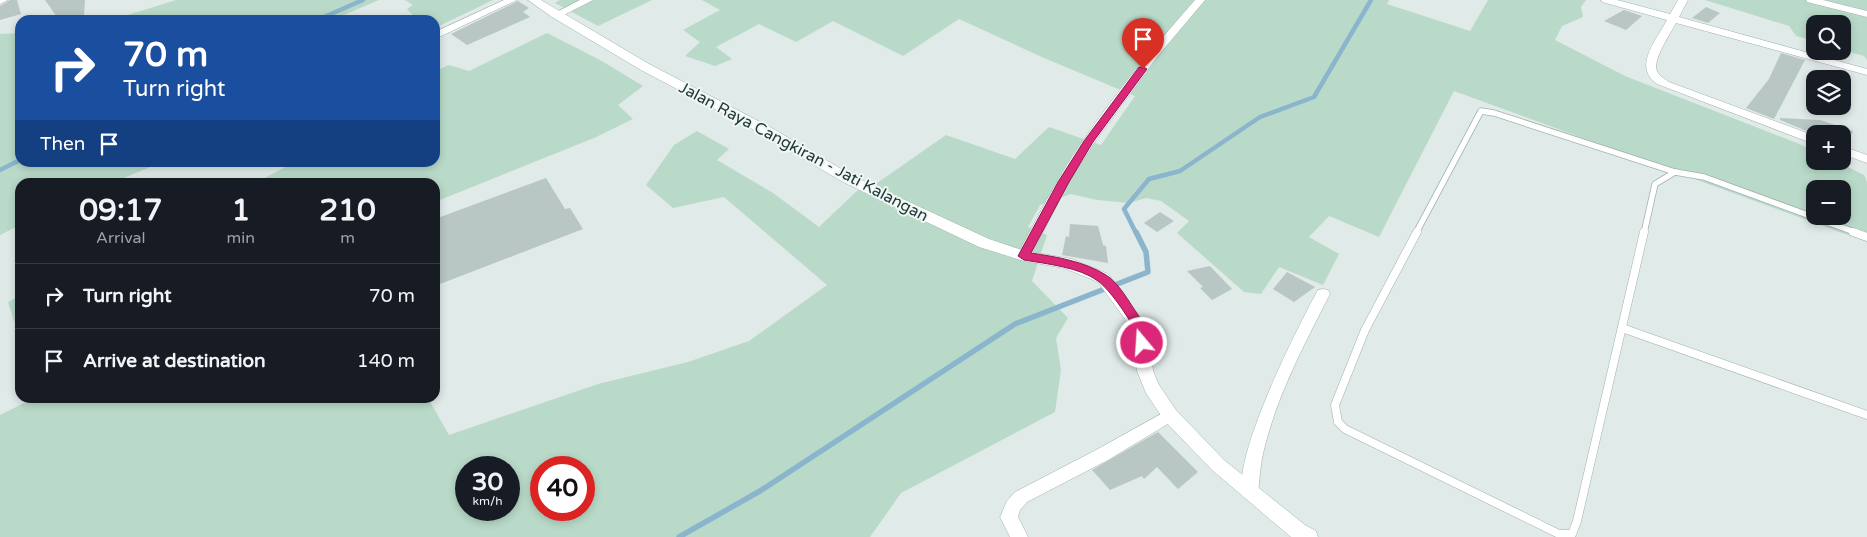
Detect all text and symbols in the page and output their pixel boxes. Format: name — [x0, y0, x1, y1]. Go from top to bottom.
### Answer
map controls — [1806, 15, 1851, 225]
button: search — [1806, 15, 1851, 60]
pin — [1122, 18, 1164, 69]
icon: arrive — [1129, 25, 1157, 53]
text: 70 m — [123, 34, 208, 76]
icon: right — [40, 35, 105, 100]
button: layers — [1806, 70, 1851, 115]
text: Turn right — [123, 76, 225, 102]
street label: Jalan Raya Cangkiran - Jati Kalangan — [675, 77, 932, 226]
button: + — [1806, 125, 1851, 170]
icon: arrive — [95, 130, 123, 158]
text: Then — [40, 133, 85, 155]
button: − — [1806, 180, 1851, 225]
text: 09:17 — [79, 192, 162, 229]
text: 1 — [231, 192, 250, 229]
text: 210 — [319, 192, 376, 229]
text: Arrival — [96, 228, 146, 248]
text: min — [227, 228, 255, 248]
text: m — [340, 228, 355, 248]
icon: right — [40, 282, 68, 310]
text: Turn right — [83, 285, 171, 307]
text: 70 m — [369, 285, 415, 307]
position arrow — [1115, 316, 1167, 368]
icon: arrive — [40, 347, 68, 375]
text: Arrive at destination — [83, 350, 266, 372]
text: 140 m — [357, 350, 415, 372]
speed limit sign: 40 — [530, 456, 595, 521]
text: 30 — [472, 467, 503, 497]
text: km/h — [472, 494, 503, 508]

